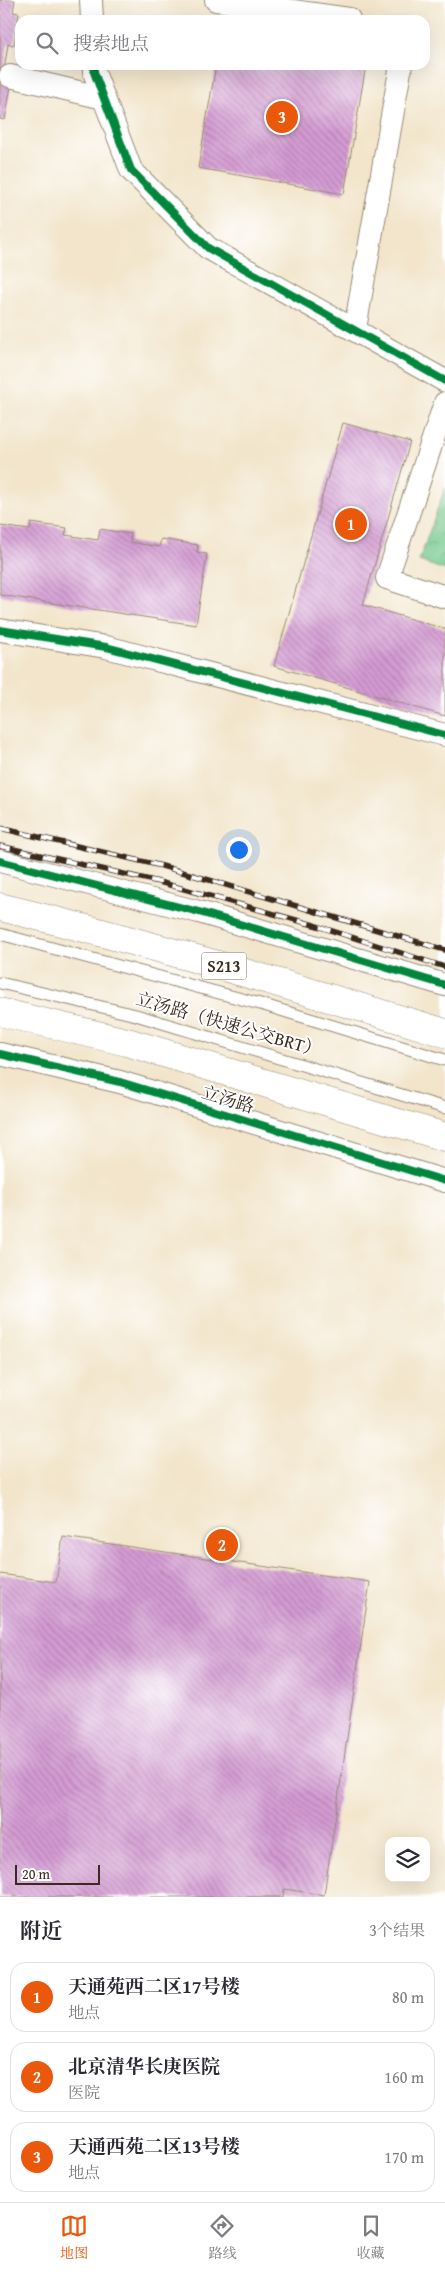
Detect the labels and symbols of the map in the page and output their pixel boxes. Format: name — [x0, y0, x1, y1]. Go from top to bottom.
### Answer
pin: 3 — [266, 98, 298, 136]
pin: 1 — [335, 505, 367, 543]
your location — [226, 837, 252, 863]
road number: S213 — [202, 952, 246, 979]
street label: 立汤路（快速公交BRT） — [133, 985, 325, 1063]
street label: 立汤路 — [198, 1078, 258, 1120]
pin: 2 — [206, 1526, 238, 1564]
scale bar — [15, 1862, 100, 1885]

